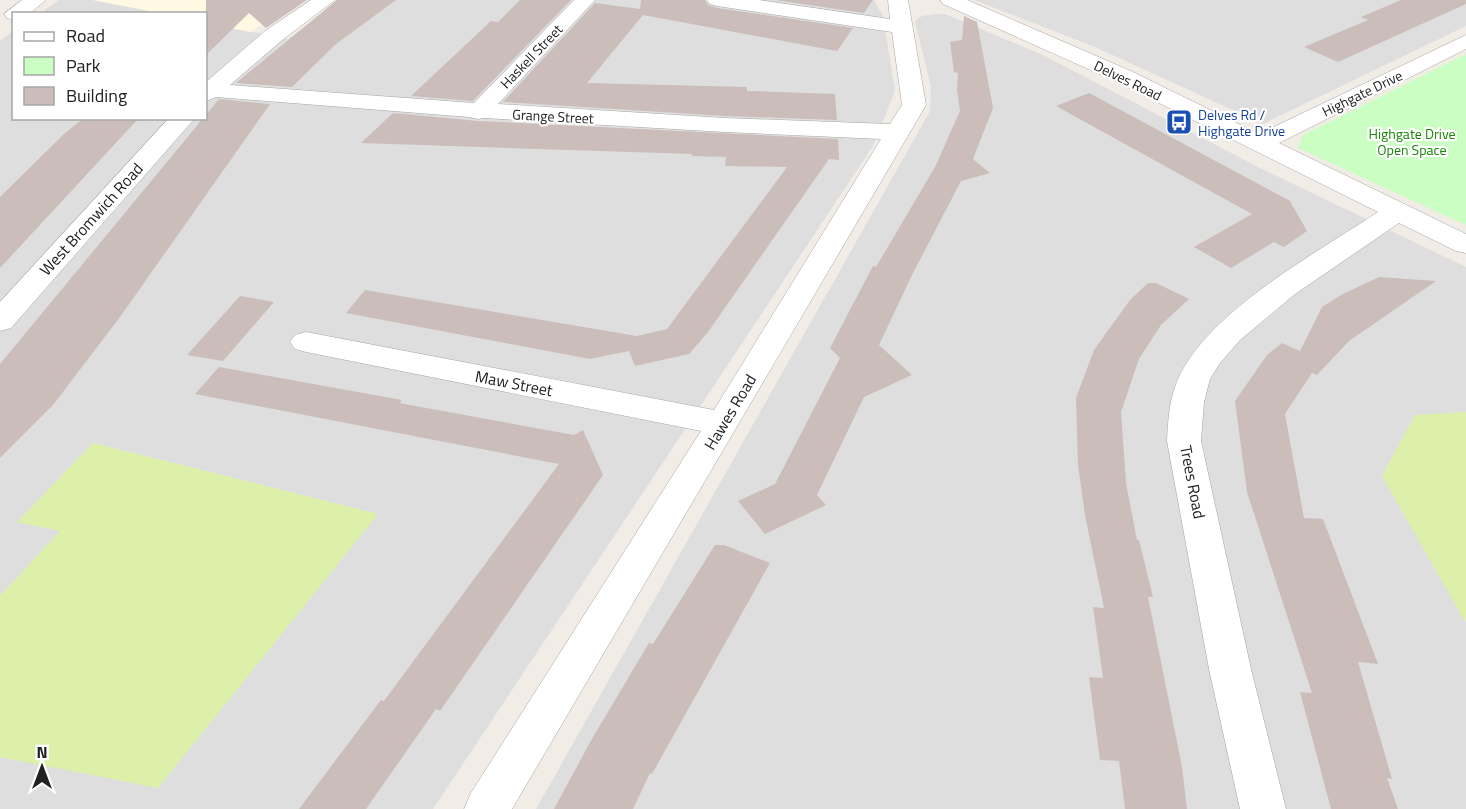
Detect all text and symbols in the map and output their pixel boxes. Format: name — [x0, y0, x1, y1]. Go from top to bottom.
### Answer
legend — [12, 12, 207, 120]
street label: Haskell Street — [495, 19, 567, 93]
text: Road — [66, 22, 105, 49]
text: Park — [66, 52, 101, 79]
street label: Delves Road — [1091, 55, 1165, 105]
street label: Highgate Drive — [1318, 64, 1406, 122]
text: Building — [66, 82, 127, 109]
street label: Grange Street — [512, 103, 594, 129]
place label: Delves Rd / Highgate Drive — [1198, 104, 1285, 141]
bus stop icon: Delves Rd / Highgate Drive — [1164, 107, 1194, 137]
park label: Highgate Drive Open Space — [1368, 123, 1456, 160]
street label: West Bromwich Road — [34, 157, 148, 281]
street label: Maw Street — [473, 364, 555, 402]
street label: Hawes Road — [698, 370, 762, 454]
street label: Trees Road — [1174, 443, 1212, 521]
north arrow — [12, 737, 72, 797]
text: N — [36, 740, 48, 764]

